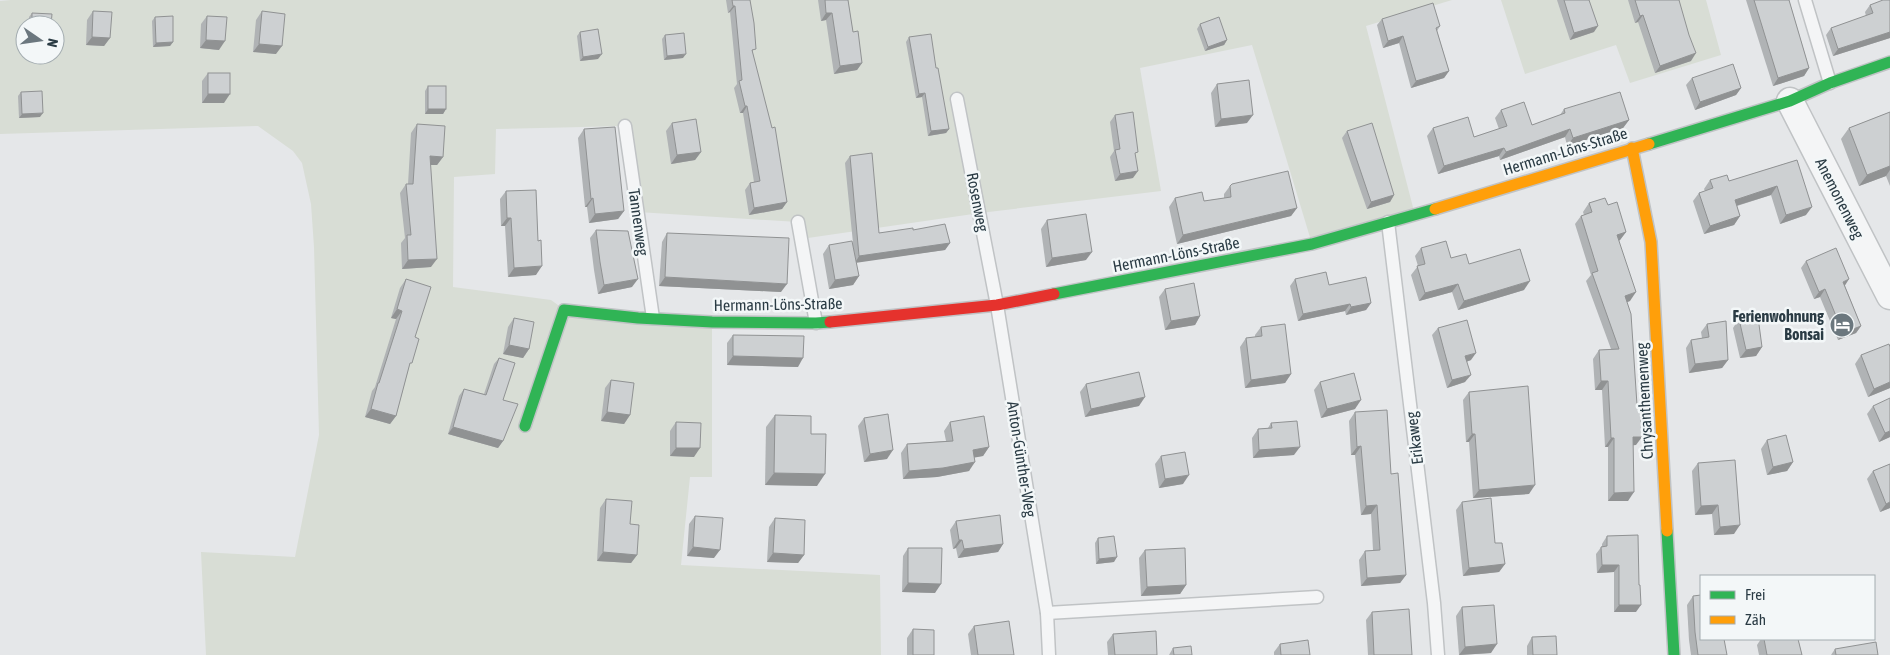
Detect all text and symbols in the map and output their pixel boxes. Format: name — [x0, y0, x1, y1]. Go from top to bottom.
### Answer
north arrow — [15, 15, 65, 65]
text: N — [44, 37, 61, 49]
street label: Hermann-Löns-Straße — [1501, 124, 1629, 178]
street label: Anemonenweg — [1811, 155, 1868, 242]
street label: Rosenweg — [962, 171, 993, 233]
street label: Tannenweg — [624, 187, 653, 257]
street label: Hermann-Löns-Straße — [1111, 233, 1241, 275]
street label: Hermann-Löns-Straße — [713, 294, 843, 314]
place label: Ferienwohnung Bonsai — [1732, 307, 1824, 343]
hotel icon: Ferienwohnung Bonsai — [1829, 312, 1855, 338]
street label: Chrysanthemenweg — [1632, 342, 1657, 460]
street label: Anton-Günther-Weg — [1003, 400, 1040, 518]
street label: Erikaweg — [1402, 410, 1427, 466]
legend — [1700, 575, 1875, 640]
text: Frei — [1745, 586, 1765, 603]
text: Zäh — [1745, 611, 1766, 628]

